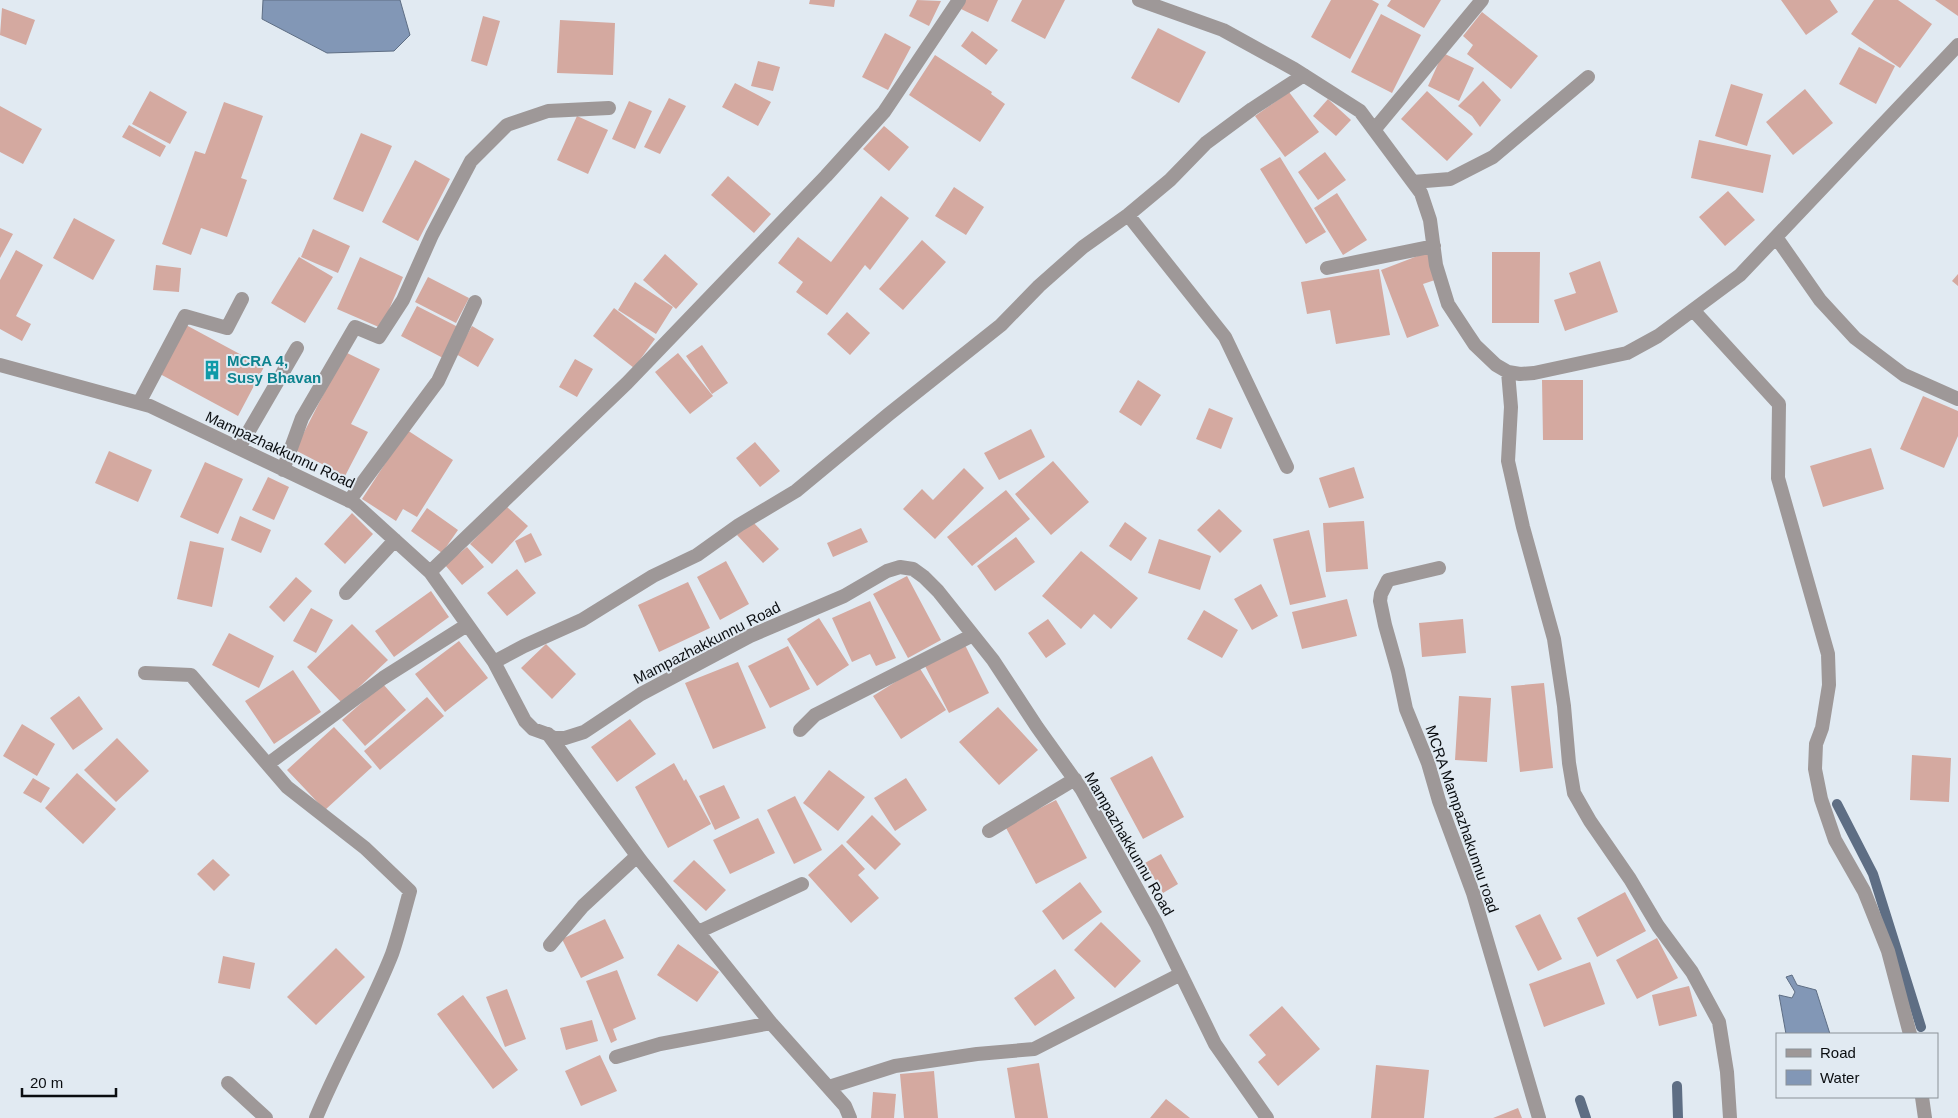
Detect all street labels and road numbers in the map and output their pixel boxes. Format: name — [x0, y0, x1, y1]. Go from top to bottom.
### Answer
street label: Mampazhakkunnu Road — [203, 407, 357, 492]
street label: Mampazhakkunnu Road — [630, 598, 783, 687]
street label: MCRA Mampazhakunnu road — [1422, 723, 1503, 915]
street label: Mampazhakkunnu Road — [1081, 769, 1177, 918]

